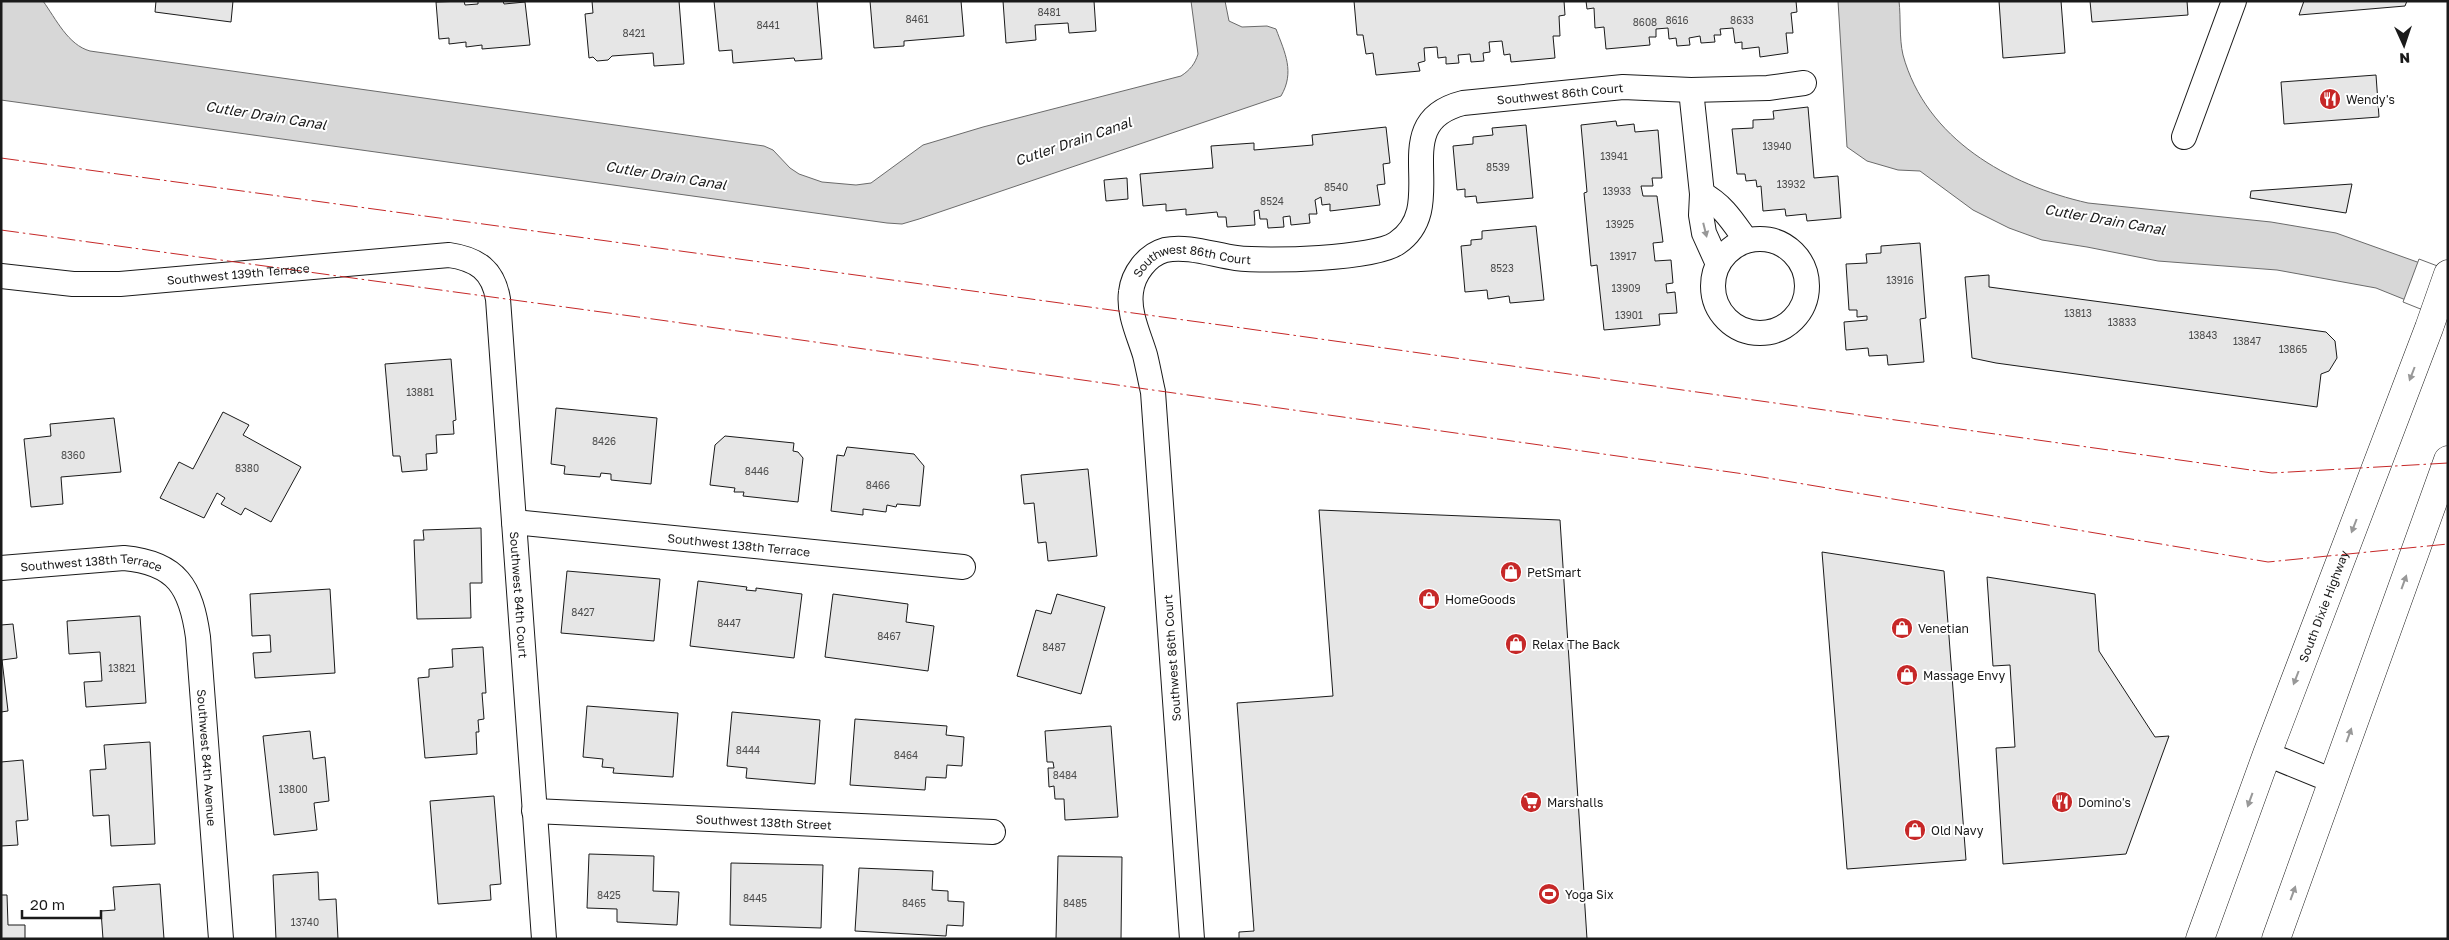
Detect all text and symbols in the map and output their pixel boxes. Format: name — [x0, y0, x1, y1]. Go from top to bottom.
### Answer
house number: 8481 — [1037, 6, 1061, 18]
house number: 8461 — [905, 13, 929, 25]
house number: 8616 — [1665, 14, 1689, 26]
house number: 8633 — [1730, 14, 1754, 26]
house number: 8608 — [1633, 16, 1657, 28]
house number: 8441 — [756, 19, 780, 31]
north arrow — [2379, 20, 2429, 70]
house number: 8421 — [623, 27, 646, 39]
text: N — [2399, 50, 2410, 67]
street label: Southwest 86th Court — [1496, 79, 1624, 107]
restaurant icon: Wendy's — [2318, 87, 2342, 111]
place label: Wendy's — [2346, 92, 2395, 107]
water label: Cutler Drain Canal — [204, 97, 328, 133]
water label: Cutler Drain Canal — [1012, 113, 1134, 169]
house number: 13940 — [1762, 140, 1792, 152]
house number: 13941 — [1600, 150, 1628, 162]
water label: Cutler Drain Canal — [604, 157, 728, 193]
house number: 8539 — [1486, 161, 1510, 173]
house number: 13932 — [1777, 178, 1805, 190]
house number: 8540 — [1324, 181, 1348, 193]
house number: 13933 — [1603, 185, 1631, 197]
house number: 8524 — [1260, 195, 1284, 207]
water label: Cutler Drain Canal — [2043, 200, 2167, 238]
house number: 13925 — [1606, 218, 1634, 230]
one-way arrow — [1701, 222, 1709, 237]
street label: Southwest 86th Court — [1129, 241, 1252, 279]
house number: 13917 — [1610, 250, 1636, 262]
street label: Southwest 139th Terrace — [166, 260, 310, 287]
house number: 8523 — [1490, 262, 1514, 274]
house number: 13916 — [1886, 274, 1914, 286]
house number: 13909 — [1612, 282, 1641, 294]
house number: 13813 — [2064, 307, 2092, 319]
house number: 13901 — [1615, 309, 1643, 321]
house number: 13833 — [2108, 316, 2136, 328]
house number: 13843 — [2189, 329, 2218, 341]
house number: 13847 — [2233, 335, 2261, 347]
house number: 13865 — [2279, 343, 2308, 355]
one-way arrow — [2408, 367, 2416, 382]
house number: 13881 — [406, 386, 434, 398]
house number: 8426 — [592, 435, 616, 447]
house number: 8360 — [61, 449, 85, 461]
house number: 8380 — [235, 462, 259, 474]
house number: 8446 — [745, 465, 769, 477]
house number: 8466 — [866, 479, 890, 491]
one-way arrow — [2350, 519, 2358, 534]
street label: Southwest 138th Terrace — [667, 530, 811, 559]
street label: Southwest 84th Court — [507, 531, 531, 659]
street label: South Dixie Highway — [2295, 548, 2351, 664]
street label: Southwest 138th Terrace — [20, 550, 165, 574]
shop icon: PetSmart — [1499, 560, 1523, 584]
place label: PetSmart — [1527, 565, 1582, 580]
one-way arrow — [2401, 574, 2408, 589]
shop icon: HomeGoods — [1417, 587, 1441, 611]
place label: HomeGoods — [1445, 592, 1516, 607]
street label: Southwest 86th Court — [1160, 594, 1184, 722]
house number: 8427 — [571, 606, 595, 618]
shop icon: Venetian — [1890, 616, 1914, 640]
house number: 8447 — [717, 617, 741, 629]
place label: Venetian — [1918, 621, 1969, 636]
house number: 8467 — [877, 630, 901, 642]
shop icon: Relax The Back — [1504, 632, 1528, 656]
place label: Relax The Back — [1532, 637, 1620, 652]
house number: 8487 — [1042, 641, 1066, 653]
house number: 13821 — [108, 662, 136, 674]
shop icon: Massage Envy — [1895, 663, 1919, 687]
place label: Massage Envy — [1923, 668, 2005, 683]
one-way arrow — [2292, 670, 2299, 685]
street label: Southwest 84th Avenue — [194, 688, 220, 827]
one-way arrow — [2346, 727, 2353, 742]
house number: 8444 — [736, 744, 760, 756]
house number: 8464 — [894, 749, 918, 761]
house number: 8484 — [1053, 769, 1077, 781]
house number: 13800 — [278, 783, 308, 795]
supermarket icon: Marshalls — [1519, 790, 1543, 814]
restaurant icon: Domino's — [2050, 790, 2074, 814]
one-way arrow — [2246, 793, 2254, 808]
place label: Marshalls — [1547, 795, 1603, 810]
place label: Domino's — [2078, 795, 2131, 810]
street label: Southwest 138th Street — [695, 811, 832, 832]
shop icon: Old Navy — [1903, 818, 1927, 842]
place label: Old Navy — [1931, 823, 1984, 838]
sports icon: Yoga Six — [1537, 882, 1561, 906]
one-way arrow — [2289, 885, 2297, 900]
place label: Yoga Six — [1565, 887, 1614, 902]
scale bar — [22, 888, 101, 920]
house number: 8425 — [597, 889, 621, 901]
house number: 8445 — [743, 892, 767, 904]
text: 20 m — [30, 895, 65, 913]
house number: 8465 — [902, 897, 926, 909]
house number: 8485 — [1063, 897, 1087, 909]
house number: 13740 — [291, 916, 319, 928]

